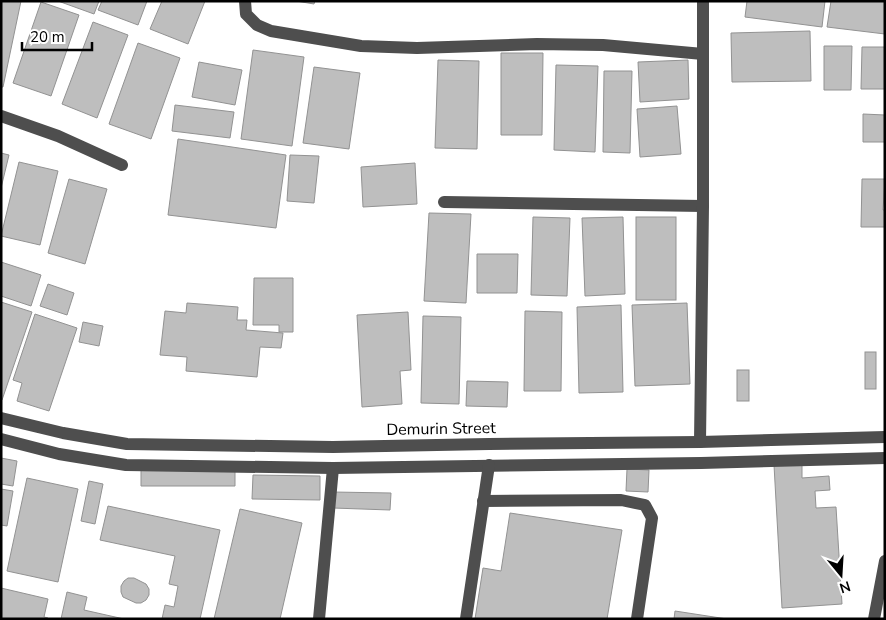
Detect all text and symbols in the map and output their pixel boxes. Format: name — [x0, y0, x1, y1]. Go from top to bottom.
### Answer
scale bar — [22, 20, 92, 52]
text: 20 m — [30, 27, 65, 47]
street label: Demurin Street — [386, 417, 496, 441]
north arrow — [816, 550, 866, 600]
text: N — [837, 576, 853, 598]

